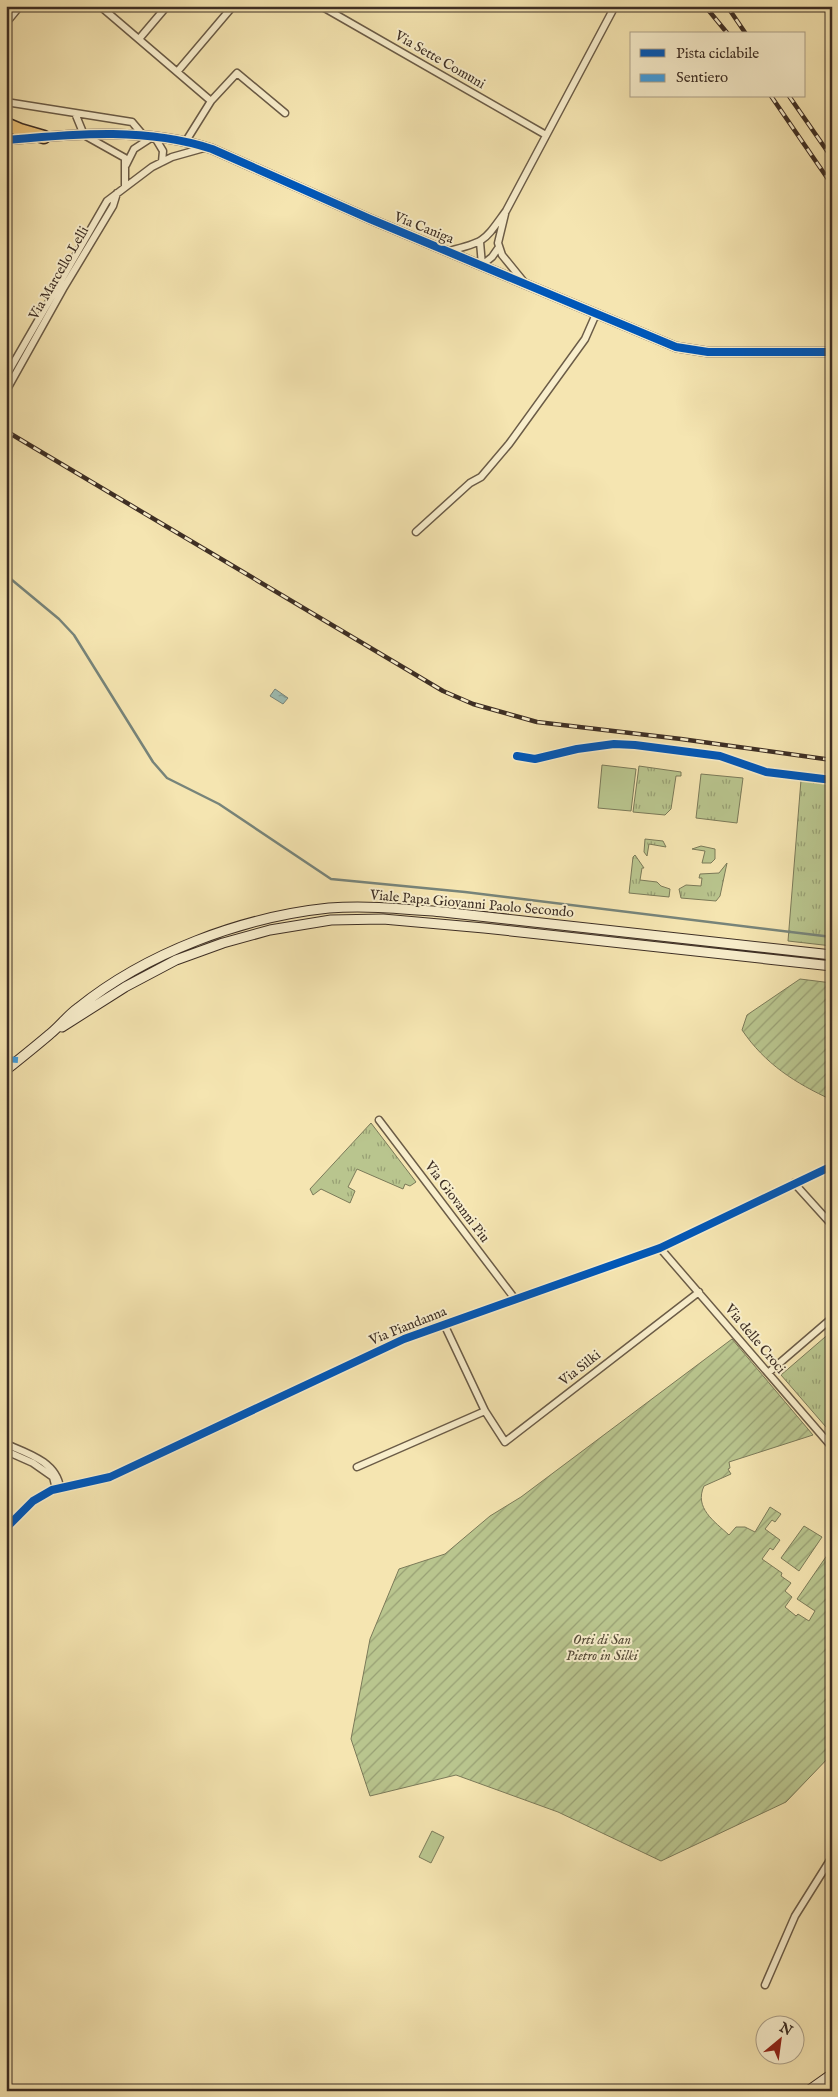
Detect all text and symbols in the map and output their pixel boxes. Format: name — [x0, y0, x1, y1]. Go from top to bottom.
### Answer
street label: Via Sette Comuni — [391, 26, 489, 93]
legend — [630, 32, 806, 98]
text: Pista ciclabile — [676, 44, 759, 63]
text: Sentiero — [676, 68, 728, 87]
street label: Via Caniga — [391, 207, 457, 248]
street label: Via Marcello Lelli — [24, 223, 93, 324]
street label: Viale Papa Giovanni Paolo Secondo — [368, 886, 575, 922]
street label: Via Giovanni Piu — [420, 1157, 493, 1246]
street label: Via delle Croci — [720, 1300, 789, 1378]
street label: Via Piandanna — [366, 1302, 450, 1350]
street label: Via Silki — [555, 1346, 605, 1390]
park label: Orti di San Pietro in Silki — [566, 1631, 639, 1665]
north arrow — [756, 2014, 806, 2064]
text: N — [775, 2018, 795, 2040]

